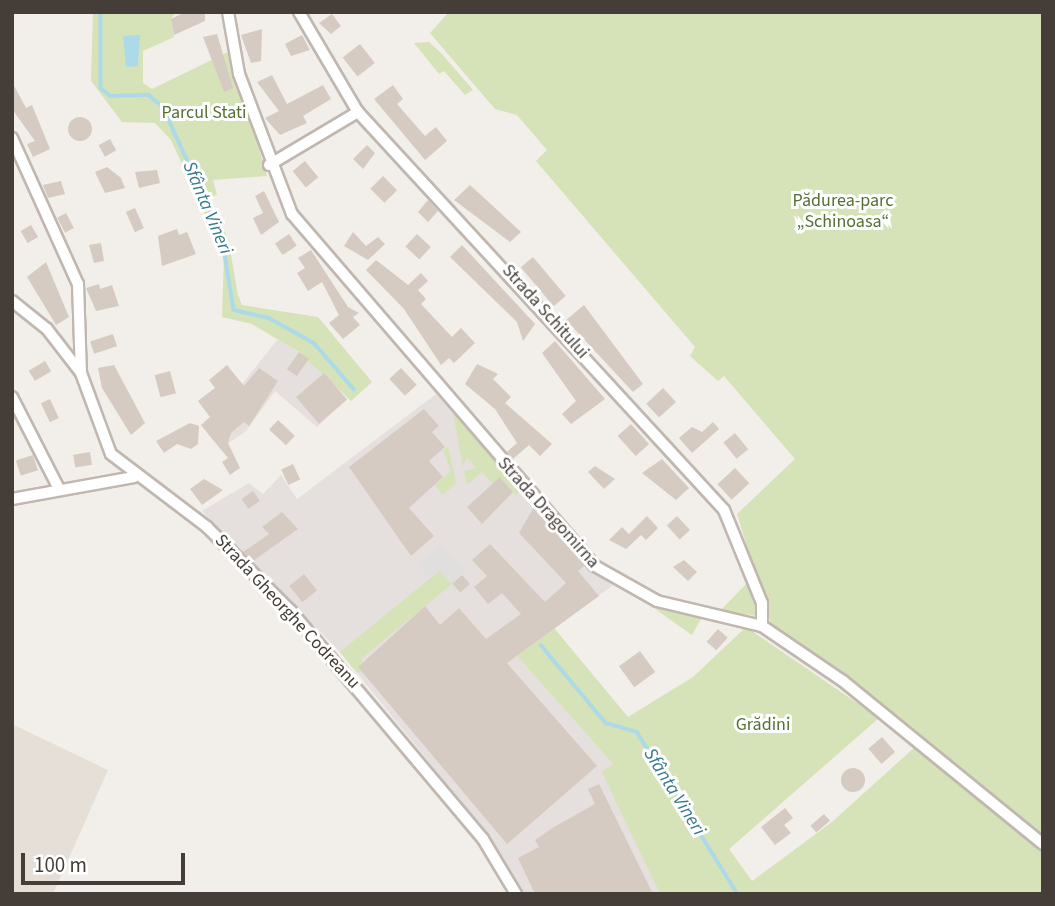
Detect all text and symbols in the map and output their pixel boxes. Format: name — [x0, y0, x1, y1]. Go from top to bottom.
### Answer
park label: Parcul Stati — [162, 102, 246, 124]
water label: Sfânta Vineri — [177, 158, 237, 258]
park label: Pădurea-parc „Schinoasa“ — [793, 191, 893, 234]
street label: Strada Schitului — [497, 260, 593, 364]
street label: Strada Dragomirna — [493, 453, 603, 573]
street label: Strada Gheorghe Codreanu — [210, 530, 364, 694]
park label: Grădini — [736, 714, 790, 736]
water label: Sfânta Vineri — [638, 744, 710, 840]
scale bar — [24, 839, 189, 883]
text: 100 m — [34, 850, 87, 880]

